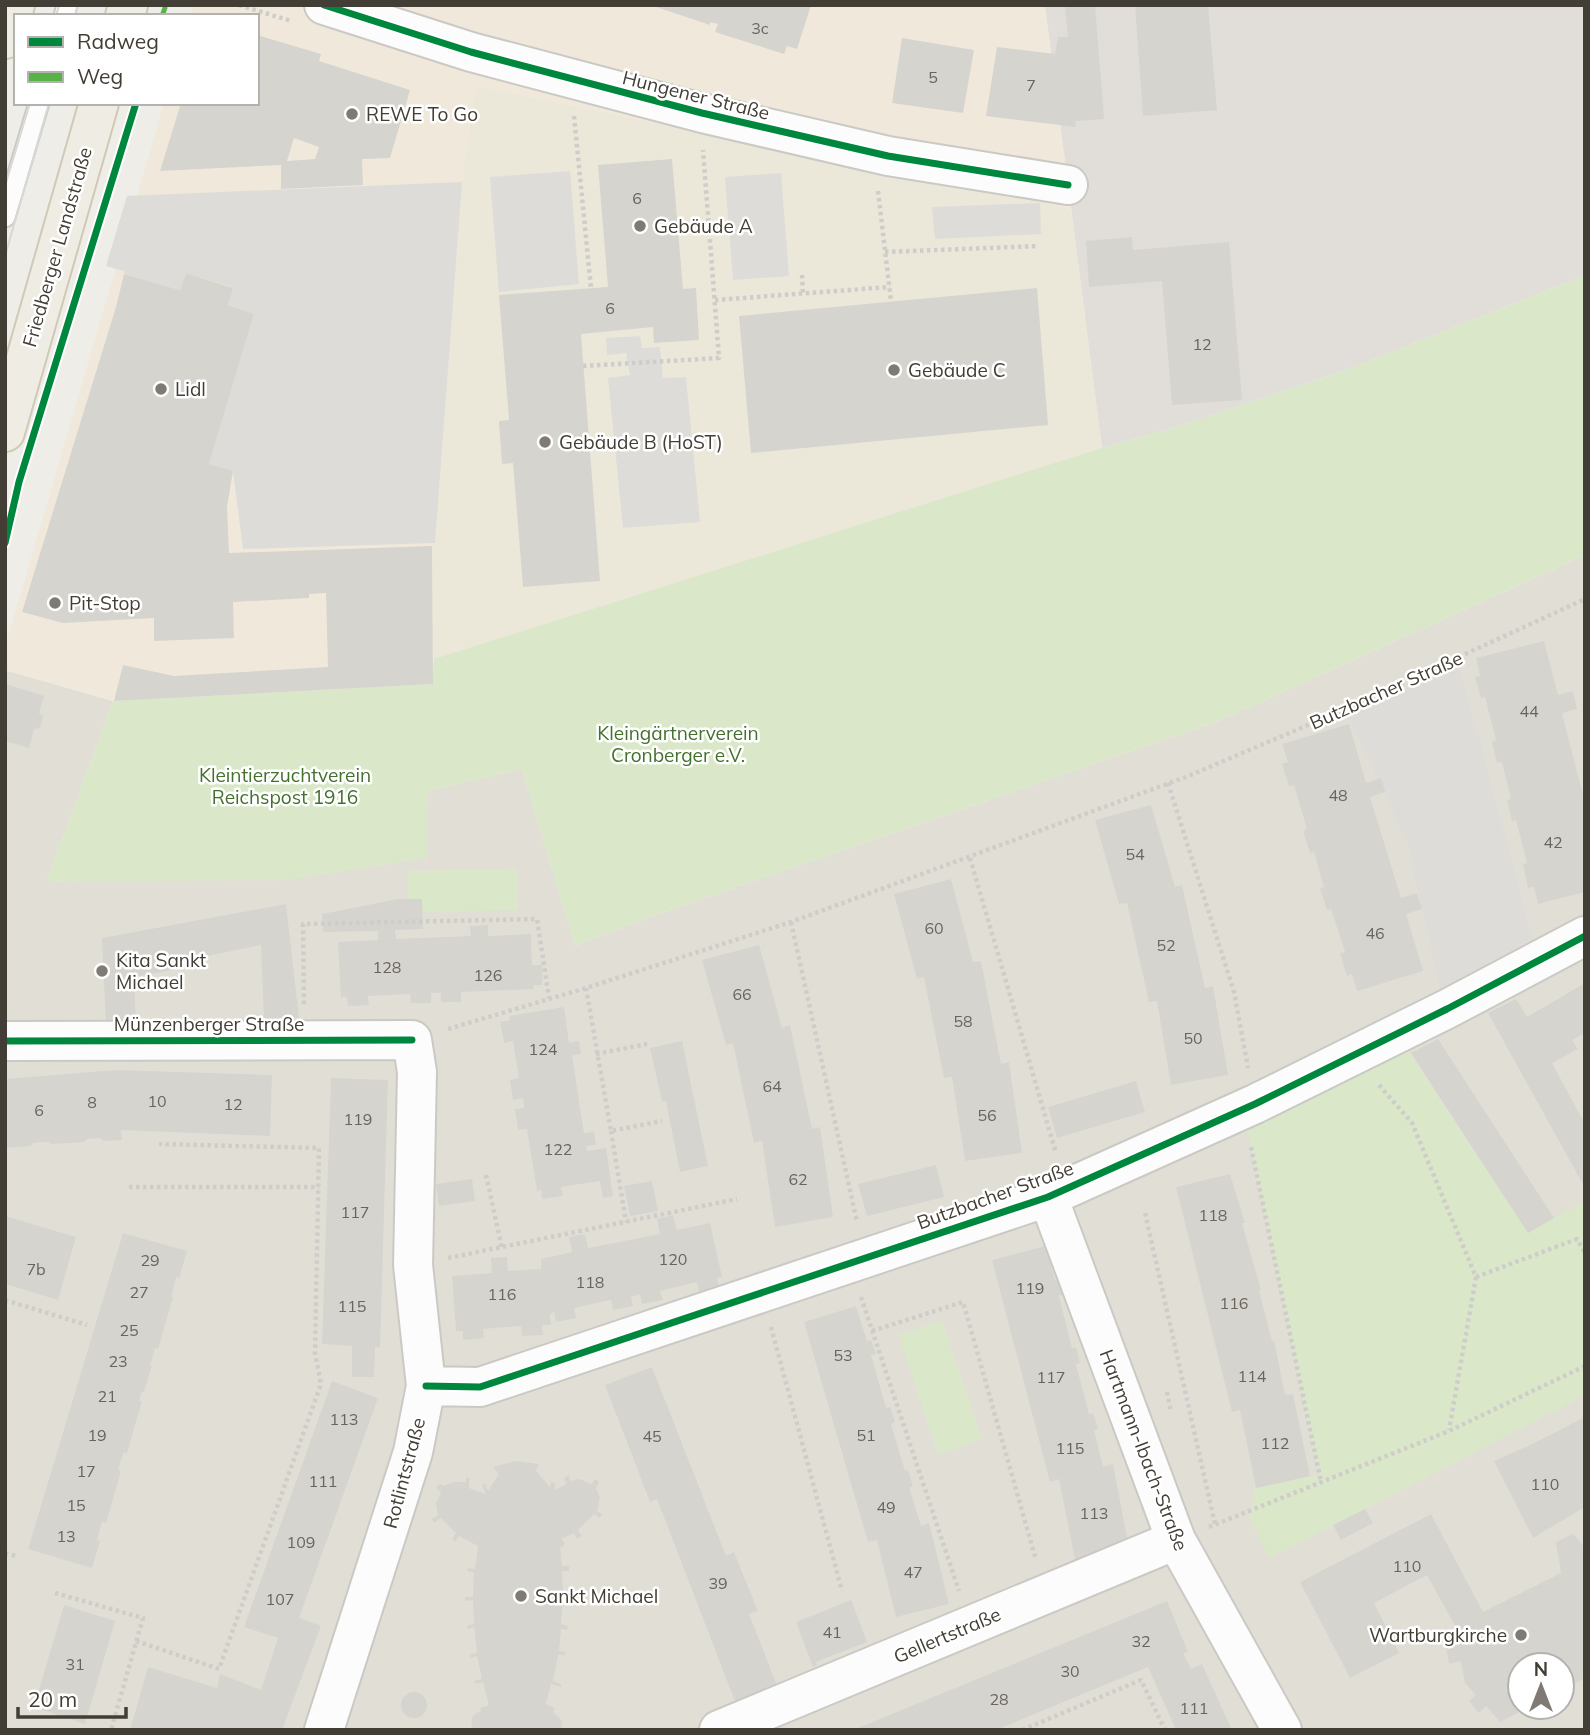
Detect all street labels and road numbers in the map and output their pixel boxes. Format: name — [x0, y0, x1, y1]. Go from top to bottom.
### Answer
street label: Hungener Straße — [620, 65, 772, 125]
street label: Friedberger Landstraße — [17, 144, 97, 350]
street label: Butzbacher Straße — [1306, 645, 1466, 735]
street label: Münzenberger Straße — [114, 1012, 304, 1036]
street label: Butzbacher Straße — [913, 1156, 1077, 1234]
street label: Hartmann-Ibach-Straße — [1095, 1346, 1193, 1554]
street label: Rotlintstraße — [378, 1415, 430, 1531]
street label: Gellertstraße — [890, 1602, 1004, 1668]

